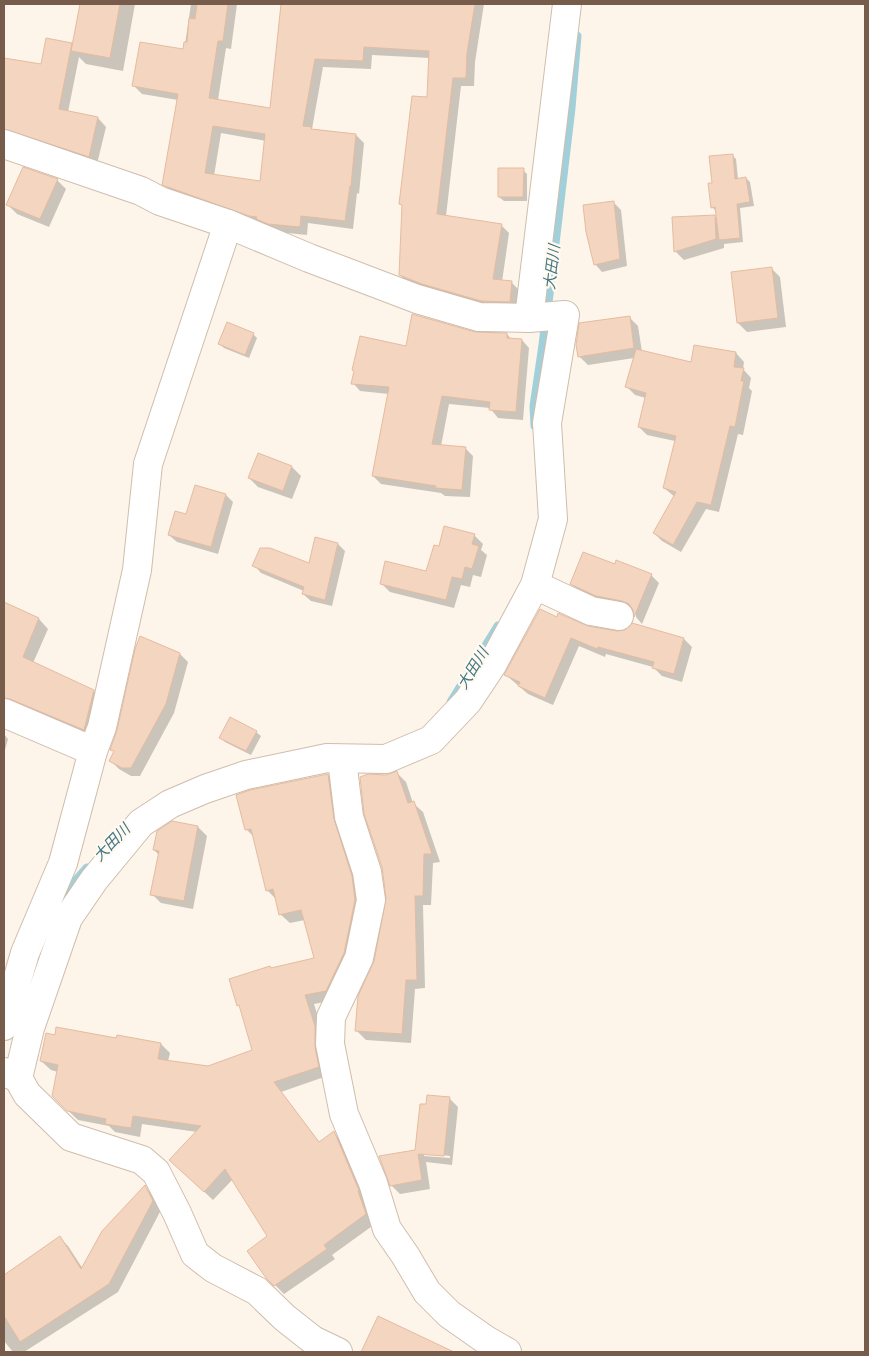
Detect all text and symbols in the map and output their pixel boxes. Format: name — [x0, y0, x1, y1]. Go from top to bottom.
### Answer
water label: 大田川 — [538, 241, 564, 291]
water label: 大田川 — [452, 642, 493, 692]
water label: 大田川 — [88, 817, 135, 865]

